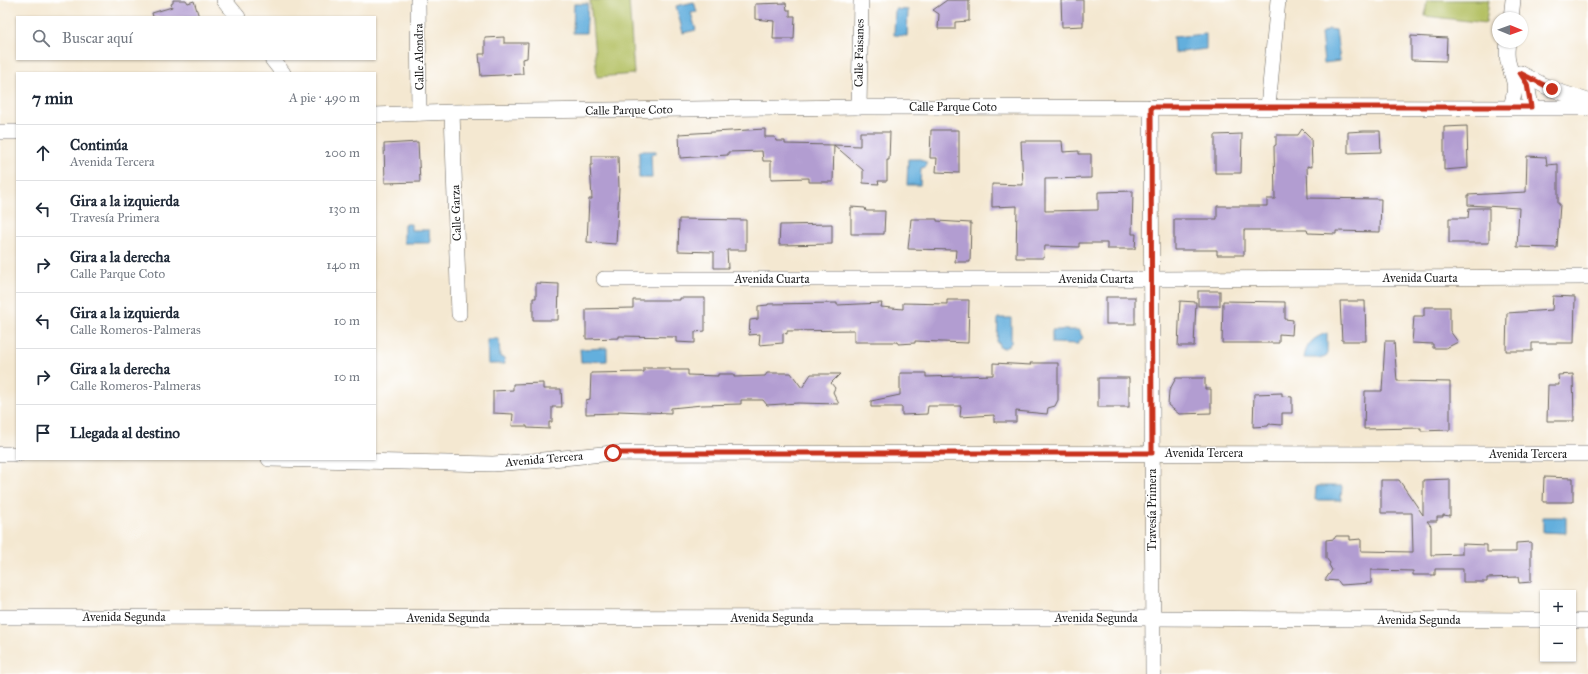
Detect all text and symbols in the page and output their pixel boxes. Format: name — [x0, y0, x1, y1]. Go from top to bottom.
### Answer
north arrow — [1492, 12, 1528, 48]
search box — [16, 16, 376, 60]
street label: Calle Faisanes — [851, 19, 867, 87]
street label: Calle Alondra — [411, 23, 427, 91]
icon: search — [30, 27, 52, 49]
text: Buscar aquí — [62, 29, 133, 47]
route end — [1543, 80, 1561, 98]
text: 7 min — [32, 88, 73, 109]
text: A pie · 490 m — [289, 90, 360, 106]
street label: Calle Parque Coto — [909, 100, 997, 115]
street label: Calle Parque Coto — [585, 102, 673, 119]
text: Continúa — [70, 136, 128, 154]
icon: ahead — [32, 142, 54, 164]
text: 200 m — [325, 145, 360, 161]
text: Avenida Tercera — [70, 154, 154, 170]
street label: Calle Garza — [448, 184, 464, 241]
text: Gira a la izquierda — [70, 192, 179, 210]
icon: left — [32, 198, 54, 220]
text: 130 m — [328, 201, 360, 217]
text: Travesía Primera — [70, 210, 159, 226]
text: Gira a la derecha — [70, 248, 170, 266]
icon: right — [32, 254, 54, 276]
text: 140 m — [326, 257, 360, 273]
text: Calle Parque Coto — [70, 266, 165, 282]
street label: Avenida Cuarta — [1381, 271, 1458, 285]
street label: Avenida Cuarta — [733, 272, 810, 286]
street label: Avenida Cuarta — [1057, 272, 1134, 286]
text: Gira a la izquierda — [70, 304, 179, 322]
icon: left — [32, 310, 54, 332]
text: 10 m — [334, 313, 360, 329]
text: Calle Romeros-Palmeras — [70, 322, 201, 338]
text: Gira a la derecha — [70, 360, 170, 378]
icon: right — [32, 366, 54, 388]
text: 10 m — [334, 369, 360, 385]
text: Calle Romeros-Palmeras — [70, 378, 201, 394]
icon: arrive — [32, 422, 54, 444]
text: Llegada al destino — [70, 424, 180, 442]
route start — [604, 444, 622, 462]
street label: Avenida Tercera — [1164, 446, 1244, 460]
street label: Avenida Tercera — [1488, 447, 1568, 461]
street label: Avenida Tercera — [504, 449, 584, 469]
street label: Travesía Primera — [1145, 468, 1159, 551]
map controls — [1540, 590, 1576, 662]
button: + — [1540, 590, 1576, 626]
street label: Avenida Segunda — [81, 610, 167, 625]
street label: Avenida Segunda — [405, 611, 491, 626]
street label: Avenida Segunda — [729, 611, 815, 626]
street label: Avenida Segunda — [1053, 611, 1139, 626]
street label: Avenida Segunda — [1376, 613, 1462, 628]
button: − — [1540, 626, 1576, 662]

